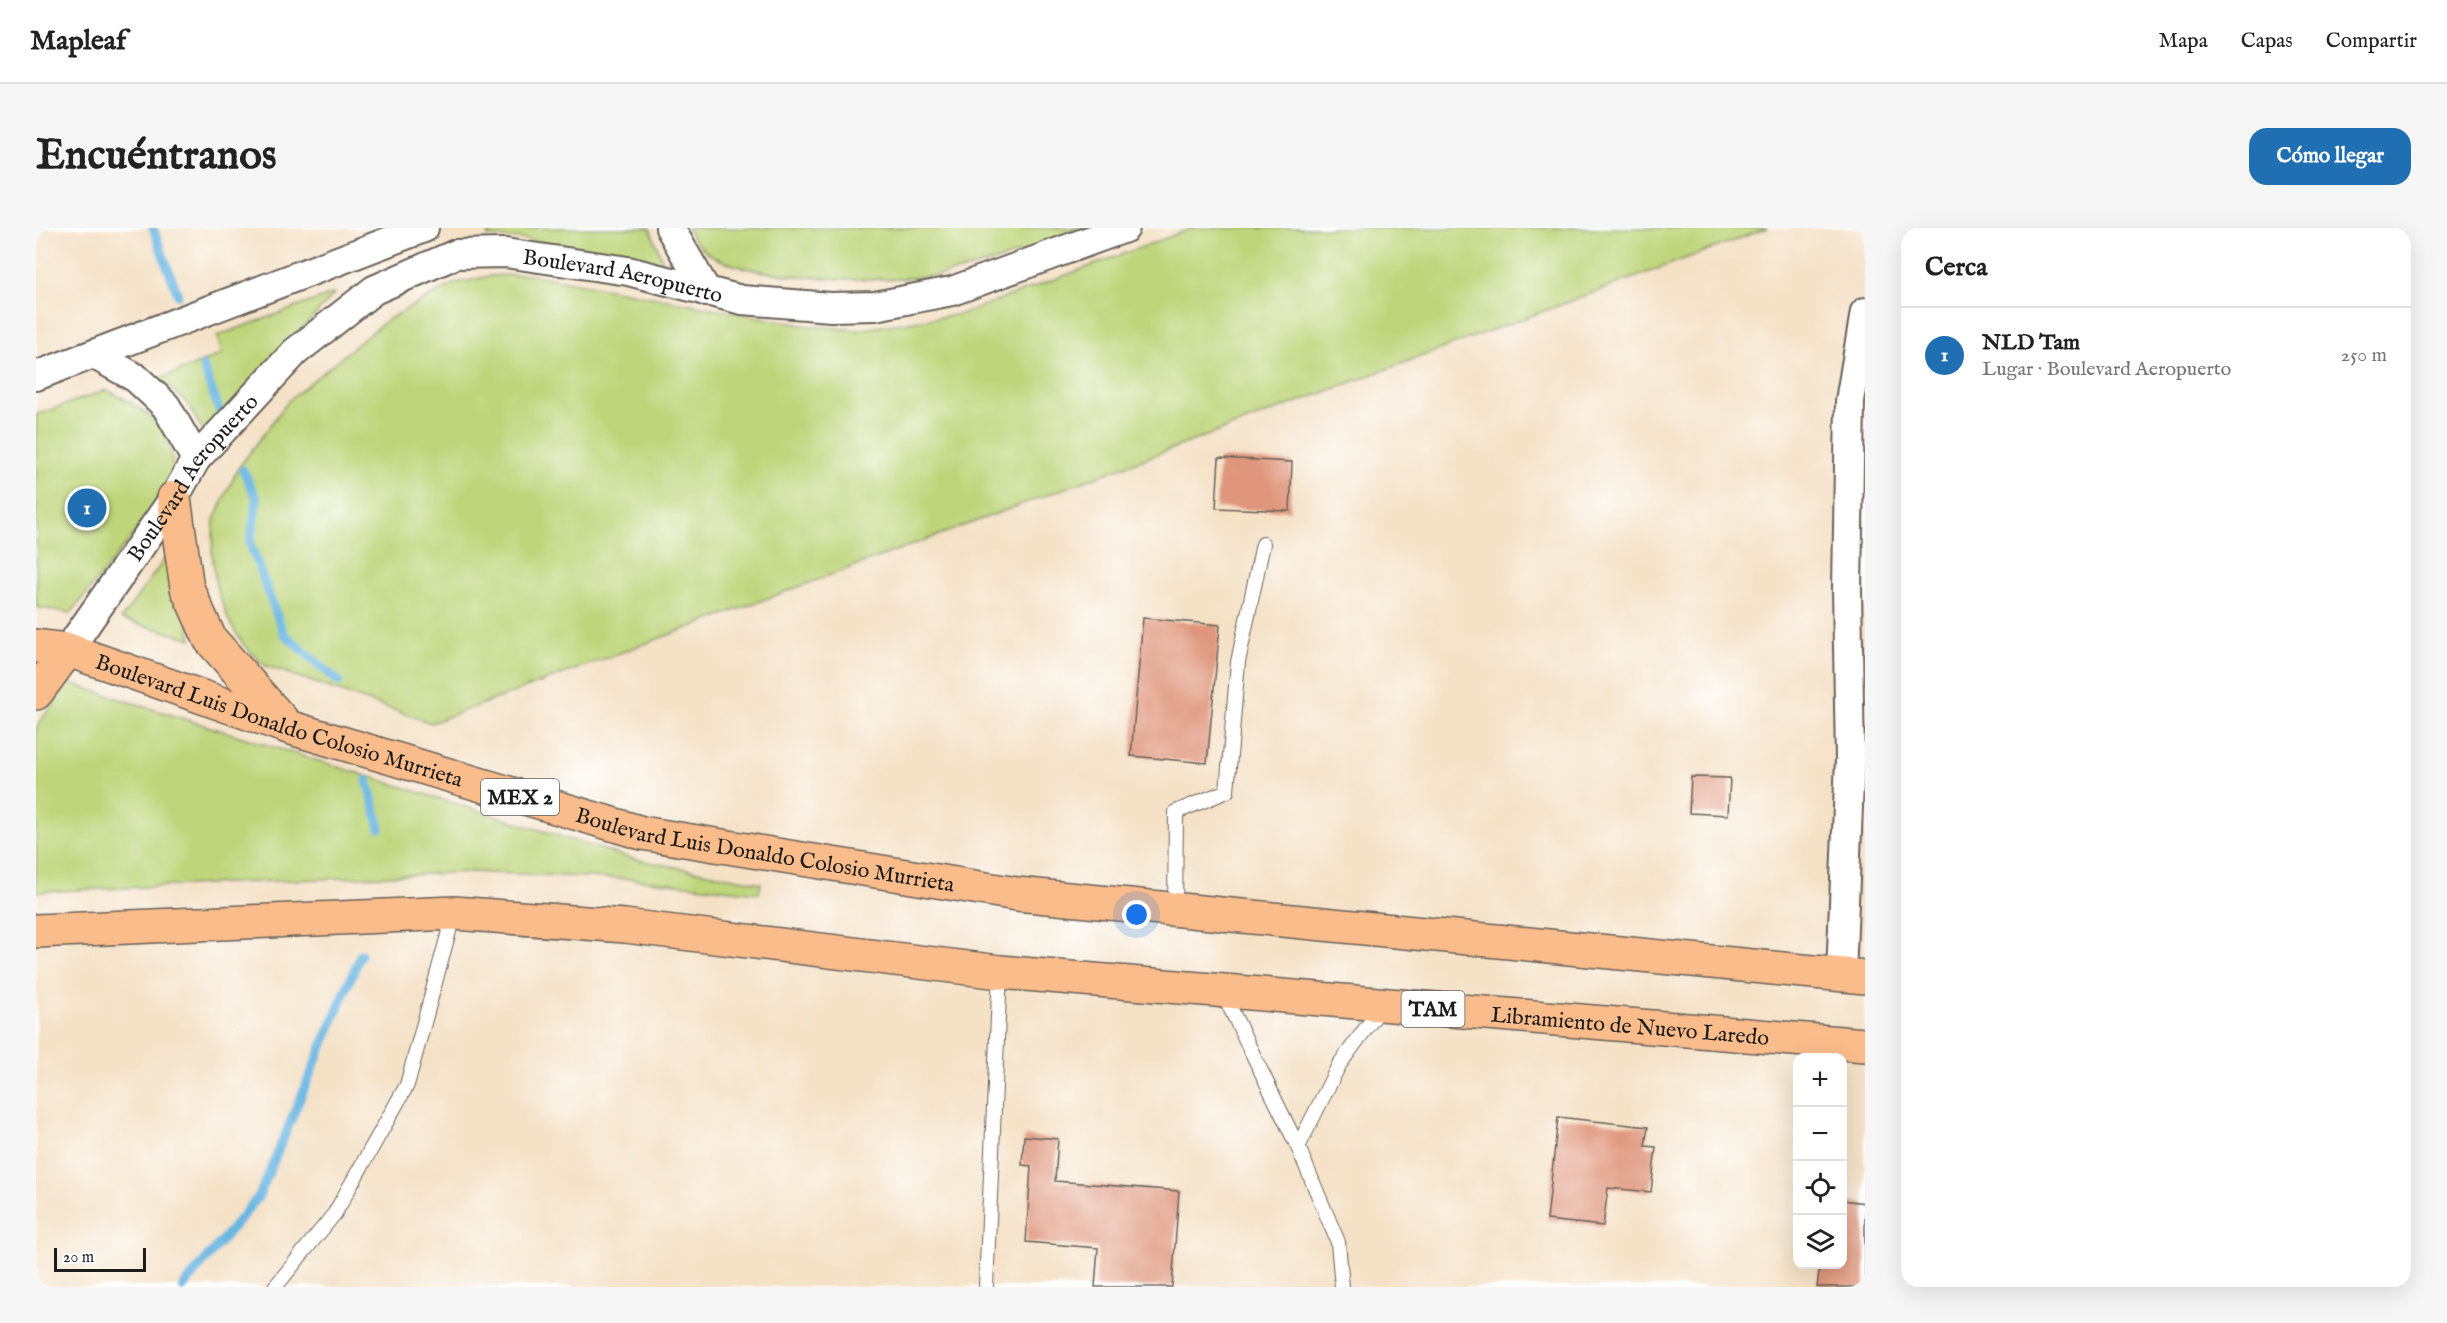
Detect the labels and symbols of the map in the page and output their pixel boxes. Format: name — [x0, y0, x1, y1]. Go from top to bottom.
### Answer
street label: Boulevard Aeropuerto — [521, 244, 726, 311]
street label: Boulevard Aeropuerto — [122, 389, 265, 568]
pin: 1 — [68, 486, 106, 530]
street label: Boulevard Luis Donaldo Colosio Murrieta — [91, 649, 466, 795]
road number: MEX 2 — [481, 779, 559, 815]
street label: Boulevard Luis Donaldo Colosio Murrieta — [572, 802, 957, 900]
your location — [1122, 900, 1151, 929]
road number: TAM — [1402, 991, 1464, 1027]
street label: Libramiento de Nuevo Laredo — [1490, 1001, 1770, 1053]
scale bar — [54, 1245, 146, 1272]

